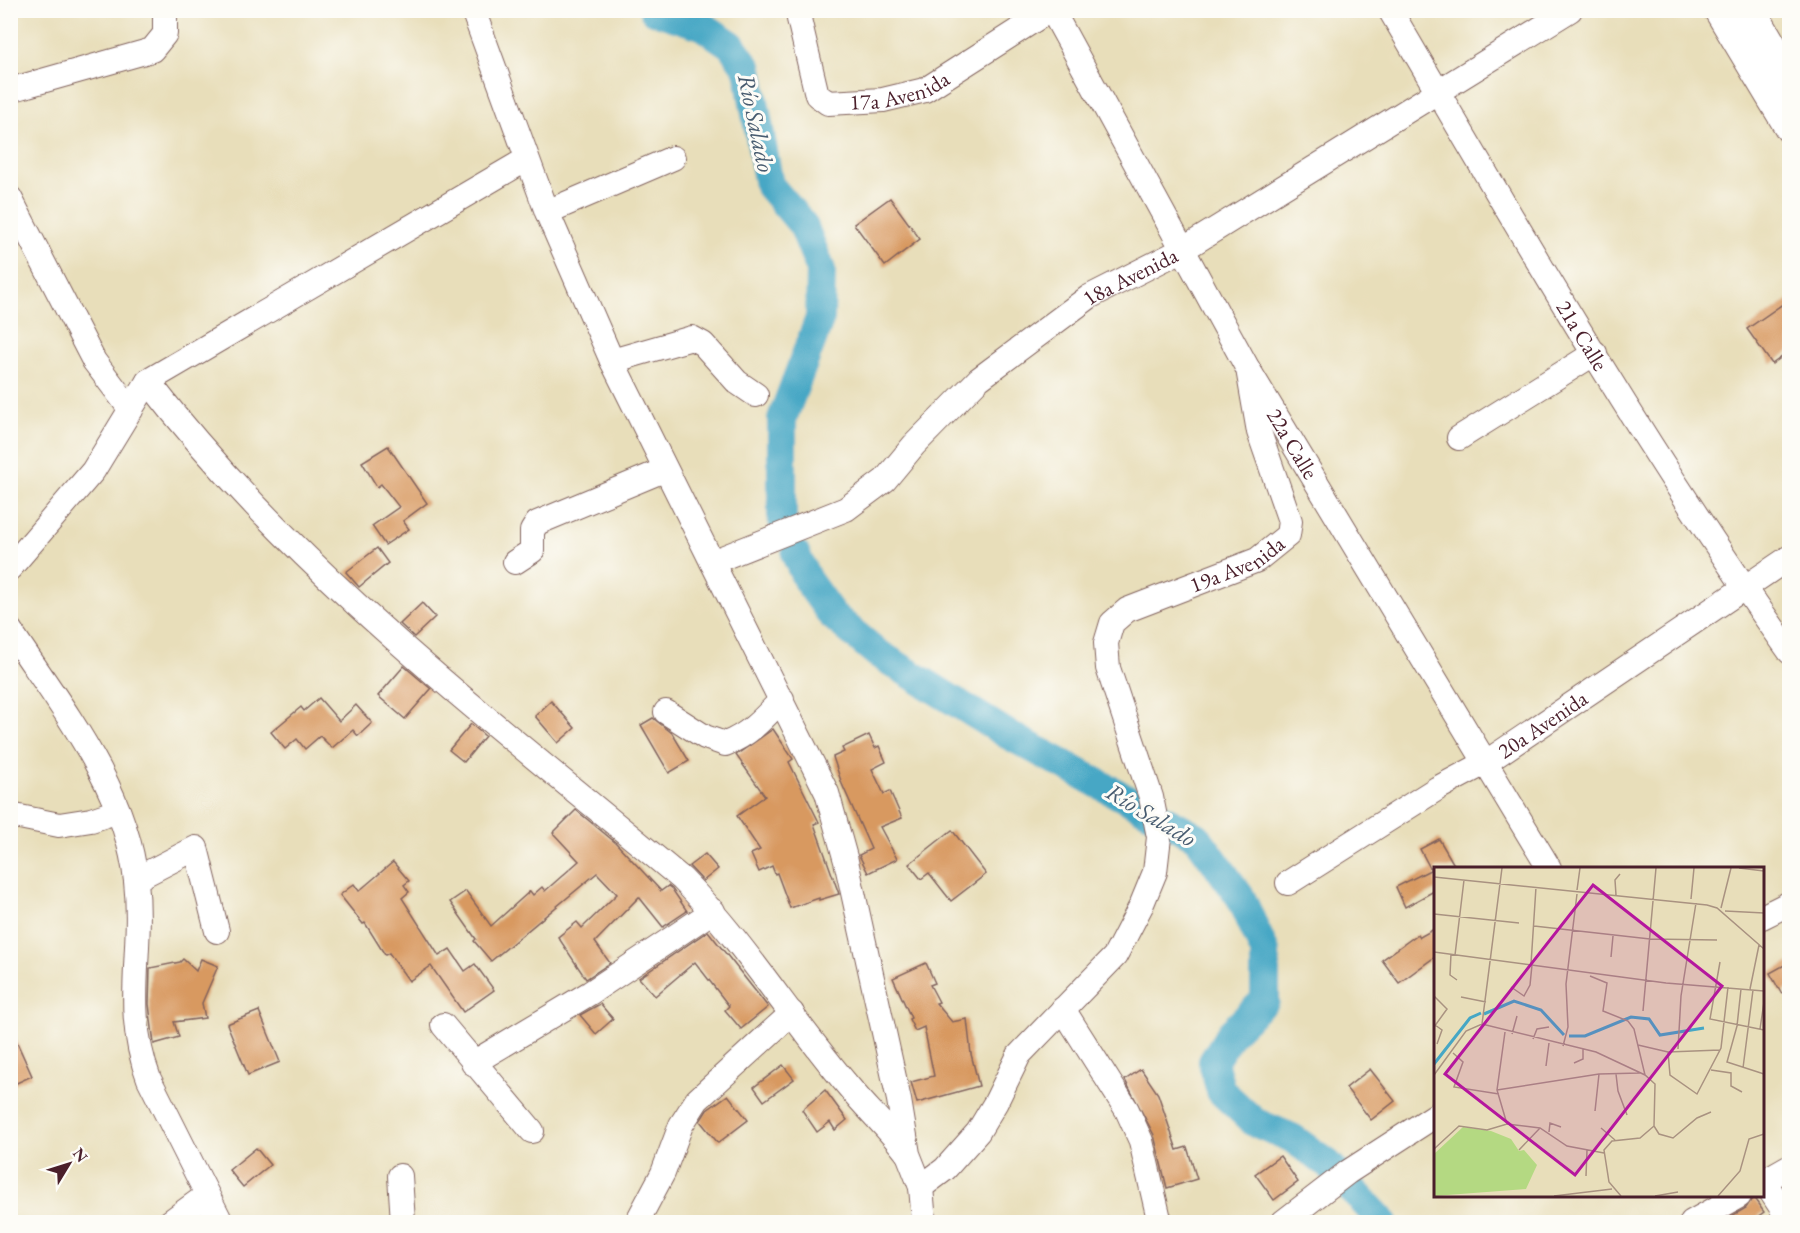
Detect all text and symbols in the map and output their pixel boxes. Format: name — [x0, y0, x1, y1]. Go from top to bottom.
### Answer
street label: 17a Avenida — [849, 64, 955, 117]
water label: Río Salado — [731, 71, 782, 175]
street label: 18a Avenida — [1076, 241, 1183, 312]
street label: 21a Calle — [1549, 295, 1615, 377]
street label: 22a Calle — [1260, 403, 1325, 485]
street label: 19a Avenida — [1185, 529, 1291, 600]
street label: 20a Avenida — [1492, 684, 1593, 765]
water label: Río Salado — [1101, 776, 1202, 854]
inset map — [1434, 867, 1764, 1197]
north arrow — [39, 1134, 99, 1194]
text: N — [68, 1144, 93, 1167]

